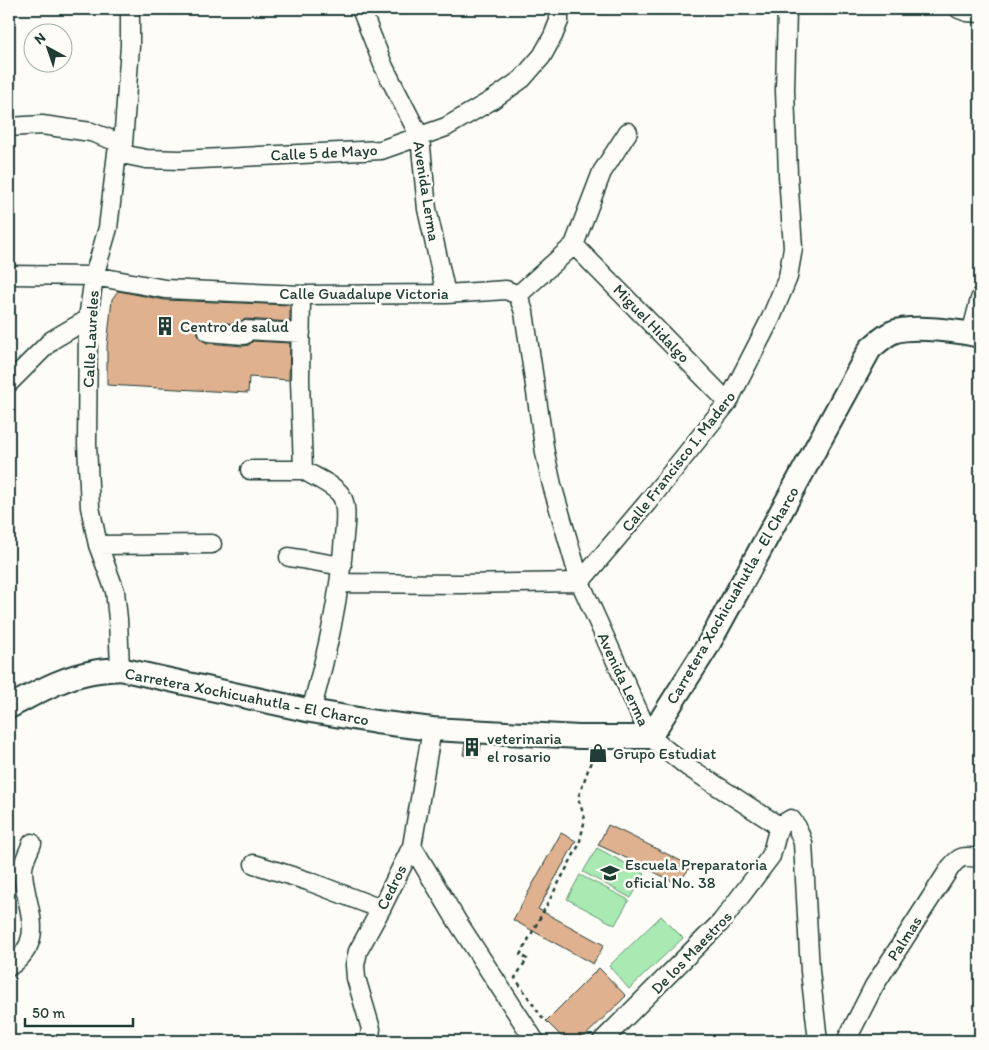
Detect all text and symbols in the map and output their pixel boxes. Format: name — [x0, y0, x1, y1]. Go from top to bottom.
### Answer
north arrow — [22, 22, 72, 72]
text: N — [31, 29, 49, 48]
street label: Calle 5 de Mayo — [270, 140, 378, 165]
street label: Avenida Lerma — [409, 140, 444, 243]
street label: Miguel Hidalgo — [609, 280, 694, 367]
street label: Calle Guadalupe Victoria — [279, 284, 449, 303]
street label: Calle Laureles — [78, 290, 103, 388]
building icon: Centro de salud — [154, 315, 176, 337]
place label: Centro de salud — [180, 317, 289, 336]
street label: Calle Francisco I. Madero — [617, 387, 739, 536]
street label: Carretera Xochicuahutla - El Charco — [662, 483, 803, 708]
street label: Avenida Lerma — [594, 629, 654, 729]
street label: Carretera Xochicuahutla - El Charco — [123, 663, 371, 730]
place label: veterinaria el rosario — [487, 729, 563, 766]
building icon: veterinaria el rosario — [461, 736, 483, 758]
shop icon: Grupo Estudiat — [587, 742, 609, 764]
place label: Grupo Estudiat — [613, 744, 716, 763]
place label: Escuela Preparatoria oficial No. 38 — [625, 855, 768, 892]
street label: Cedros — [372, 861, 411, 913]
school or university icon: Escuela Preparatoria oficial No. 38 — [599, 862, 621, 884]
street label: De los Maestros — [647, 907, 736, 998]
street label: Palmas — [883, 912, 926, 964]
scale bar — [25, 995, 132, 1027]
text: 50 m — [32, 1004, 65, 1022]

